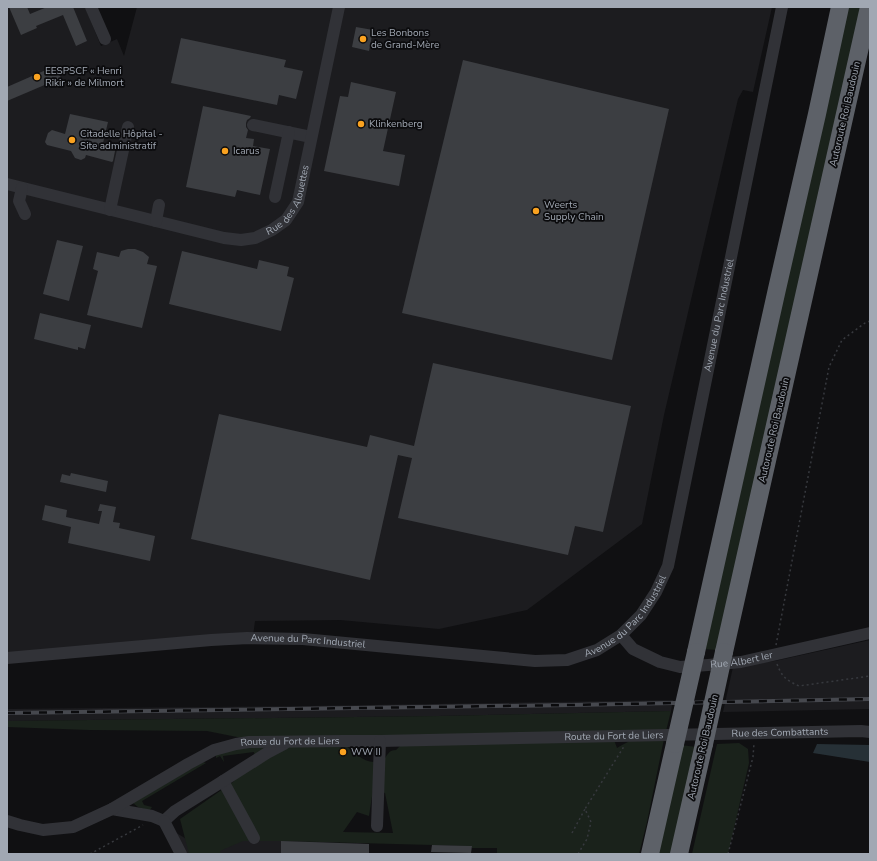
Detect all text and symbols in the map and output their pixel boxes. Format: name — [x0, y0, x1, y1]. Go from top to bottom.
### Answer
place label: Les Bonbons de Grand-Mère — [371, 26, 439, 52]
marker: Les Bonbons de Grand-Mère — [358, 34, 368, 44]
street label: Autoroute Roi Baudouin — [826, 60, 864, 168]
place label: EESPSCF « Henri Rikir » de Milmort — [45, 64, 124, 90]
marker: EESPSCF « Henri Rikir » de Milmort — [32, 72, 42, 82]
place label: Klinkenberg — [369, 117, 423, 131]
marker: Klinkenberg — [356, 119, 366, 129]
place label: Citadelle Hôpital - Site administratif — [80, 127, 163, 153]
marker: Citadelle Hôpital - Site administratif — [67, 135, 77, 145]
place label: Icarus — [233, 144, 260, 158]
marker: Icarus — [220, 146, 230, 156]
street label: Rue des Alouettes — [264, 163, 313, 239]
place label: Weerts Supply Chain — [544, 198, 604, 224]
marker: Weerts Supply Chain — [531, 206, 541, 216]
street label: Avenue du Parc Industriel — [701, 258, 737, 373]
street label: Autoroute Roi Baudouin — [755, 376, 793, 484]
street label: Avenue du Parc Industriel — [582, 573, 670, 661]
street label: Avenue du Parc Industriel — [250, 631, 366, 652]
street label: Rue Albert Ier — [710, 648, 774, 672]
street label: Autoroute Roi Baudouin — [684, 693, 722, 801]
street label: Rue des Combattants — [731, 725, 829, 741]
street label: Route du Fort de Liers — [564, 728, 664, 744]
street label: Route du Fort de Liers — [239, 734, 340, 750]
place label: WW II — [351, 745, 381, 759]
marker: WW II — [338, 747, 348, 757]

